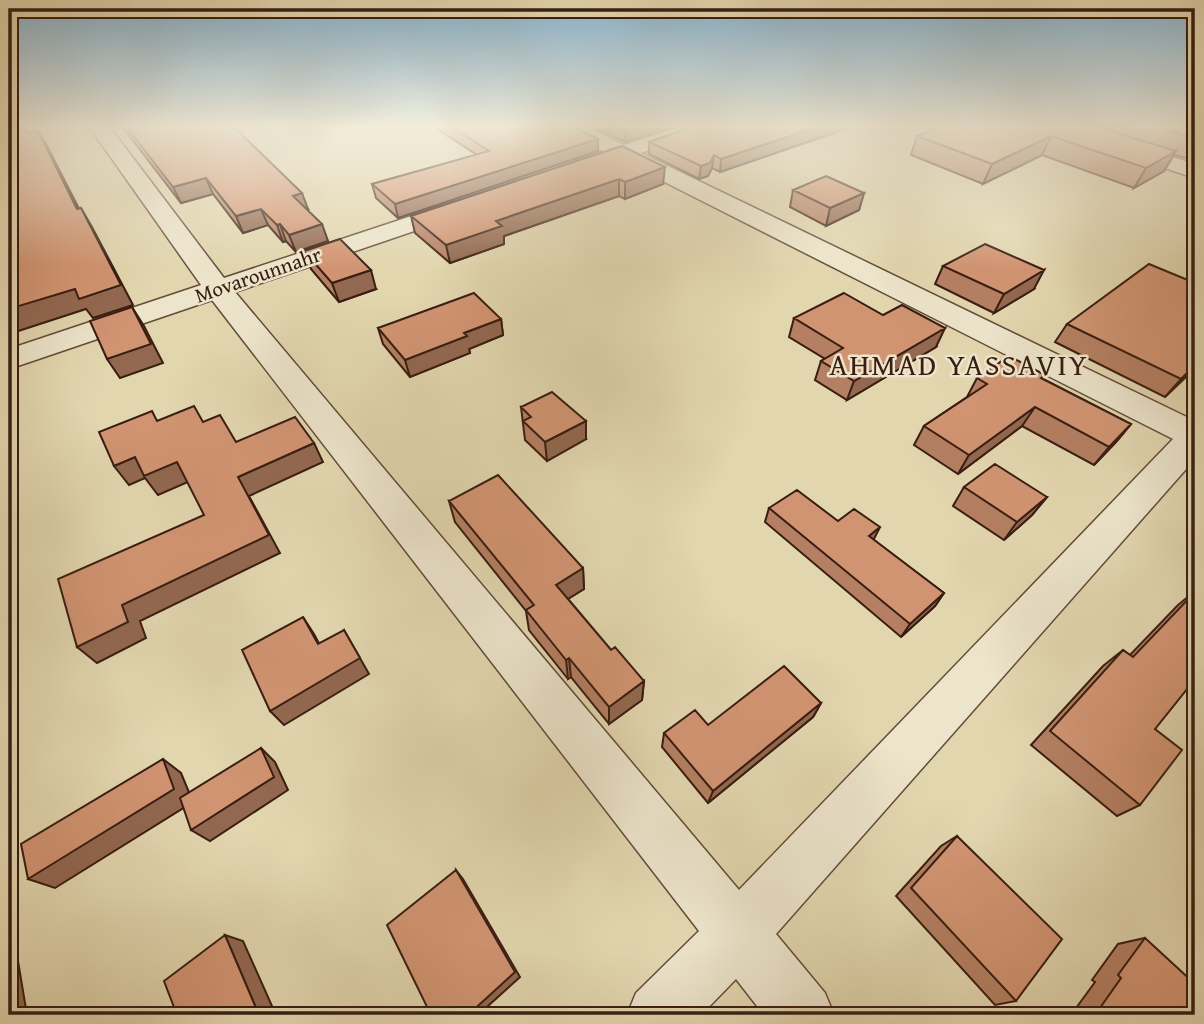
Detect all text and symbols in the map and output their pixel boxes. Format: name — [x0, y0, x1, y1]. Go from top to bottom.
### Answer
street label: Movarounnahr — [190, 238, 326, 311]
district label: AHMAD YASSAVIY — [829, 342, 1089, 386]

